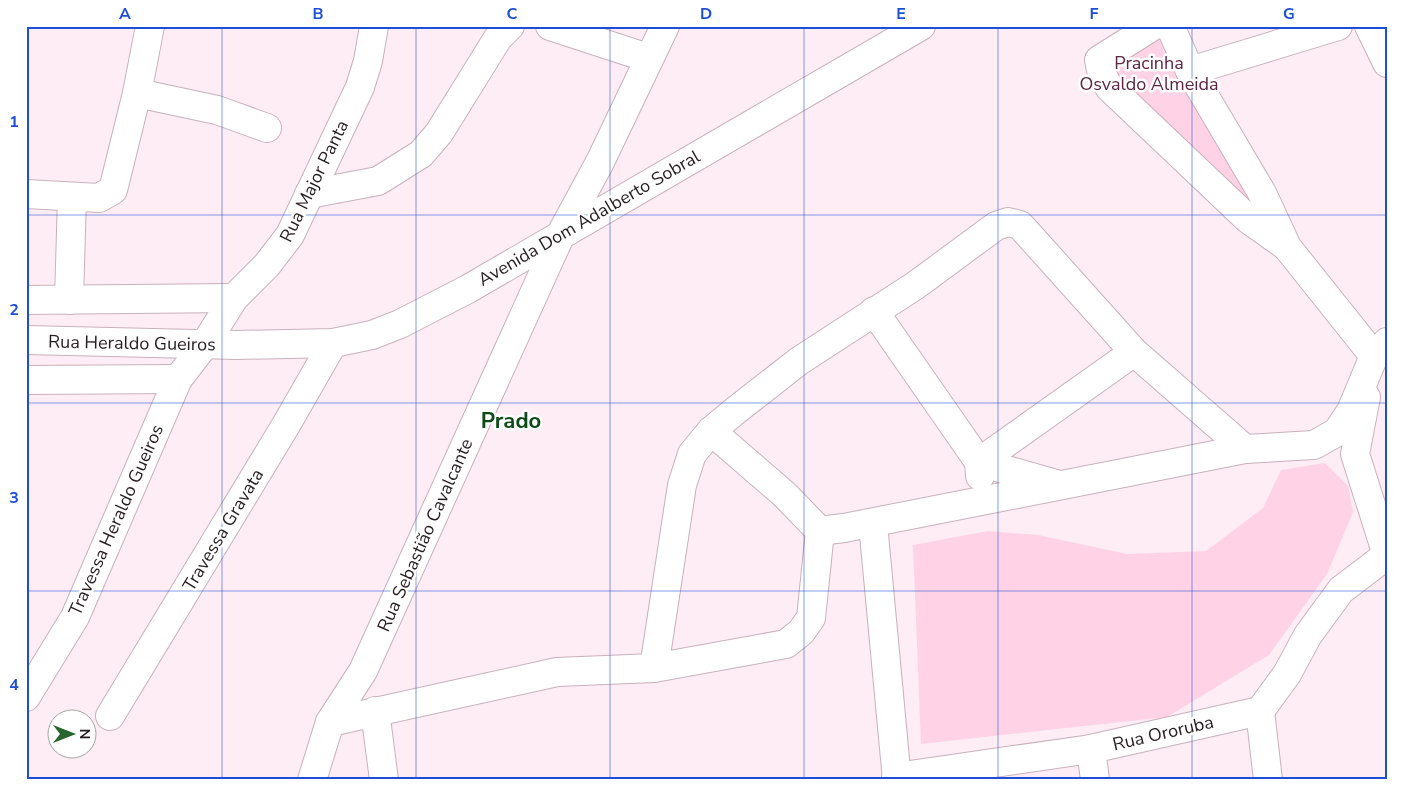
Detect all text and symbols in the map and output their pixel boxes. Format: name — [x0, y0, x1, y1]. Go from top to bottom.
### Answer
text: A — [119, 3, 131, 25]
text: B — [312, 3, 324, 25]
text: C — [507, 3, 518, 25]
text: D — [700, 3, 712, 25]
text: E — [896, 3, 906, 25]
text: F — [1090, 3, 1099, 25]
text: G — [1283, 3, 1295, 25]
park label: Pracinha Osvaldo Almeida — [1080, 51, 1218, 96]
text: 1 — [9, 111, 19, 133]
street label: Rua Major Panta — [274, 116, 354, 246]
street label: Avenida Dom Adalberto Sobral — [474, 144, 705, 292]
text: 2 — [9, 299, 19, 321]
street label: Rua Heraldo Gueiros — [48, 330, 216, 356]
district label: Prado — [481, 406, 541, 436]
street label: Travessa Heraldo Gueiros — [63, 421, 169, 619]
street label: Rua Sebastião Cavalcante — [372, 435, 478, 635]
street label: Travessa Gravata — [177, 464, 269, 596]
text: 3 — [9, 487, 19, 509]
text: 4 — [9, 674, 19, 696]
north arrow — [48, 708, 98, 758]
street label: Rua Ororuba — [1110, 710, 1216, 756]
text: N — [75, 729, 94, 739]

